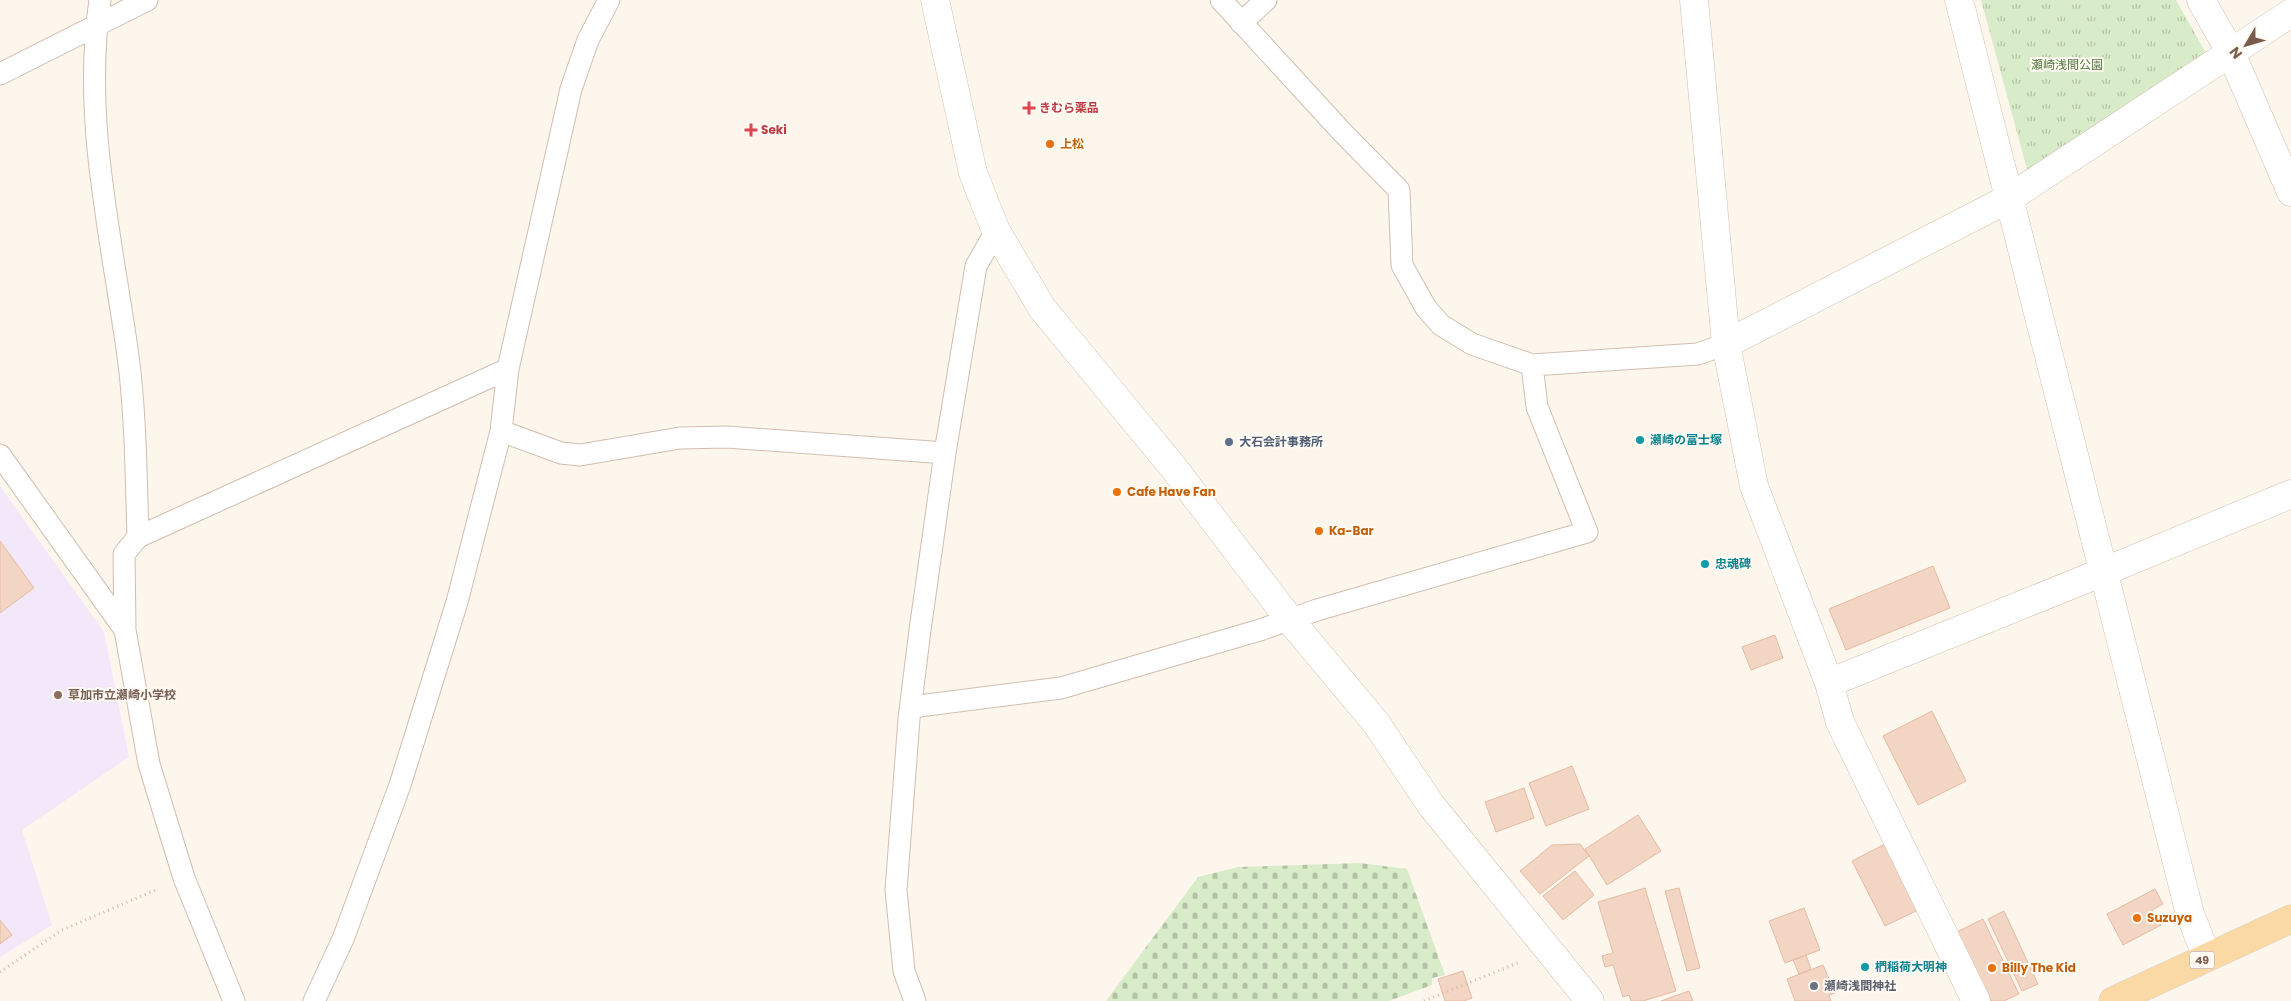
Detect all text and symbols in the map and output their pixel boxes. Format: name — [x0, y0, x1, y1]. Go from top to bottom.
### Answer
north arrow — [2221, 20, 2271, 70]
text: N — [2225, 43, 2247, 63]
park label: 瀬崎浅間公園 — [2031, 56, 2103, 73]
place label: きむら薬品 — [1039, 99, 1099, 116]
marker: きむら薬品 — [1023, 102, 1035, 114]
place label: Seki — [761, 121, 787, 138]
marker: Seki — [745, 124, 757, 136]
place label: 上松 — [1060, 135, 1084, 152]
marker: 上松 — [1044, 138, 1056, 150]
place label: 瀬崎の富士塚 — [1650, 431, 1722, 448]
place label: 大石会計事務所 — [1239, 433, 1323, 450]
marker: 瀬崎の富士塚 — [1634, 434, 1646, 446]
marker: 大石会計事務所 — [1223, 436, 1235, 448]
place label: Cafe Have Fan — [1127, 483, 1216, 500]
marker: Cafe Have Fan — [1111, 486, 1123, 498]
place label: Ka-Bar — [1329, 522, 1374, 539]
marker: Ka-Bar — [1313, 525, 1325, 537]
place label: 忠魂碑 — [1715, 555, 1751, 572]
marker: 忠魂碑 — [1699, 558, 1711, 570]
place label: 草加市立瀬崎小学校 — [68, 686, 176, 703]
marker: 草加市立瀬崎小学校 — [52, 689, 64, 701]
place label: Suzuya — [2147, 909, 2192, 926]
marker: Suzuya — [2131, 912, 2143, 924]
road number: 49 — [2190, 952, 2214, 968]
place label: 椚稲荷大明神 — [1875, 958, 1947, 975]
place label: Billy The Kid — [2002, 959, 2076, 976]
marker: 椚稲荷大明神 — [1859, 961, 1871, 973]
marker: Billy The Kid — [1986, 962, 1998, 974]
place label: 瀬崎浅間神社 — [1824, 977, 1896, 994]
marker: 瀬崎浅間神社 — [1808, 980, 1820, 992]

